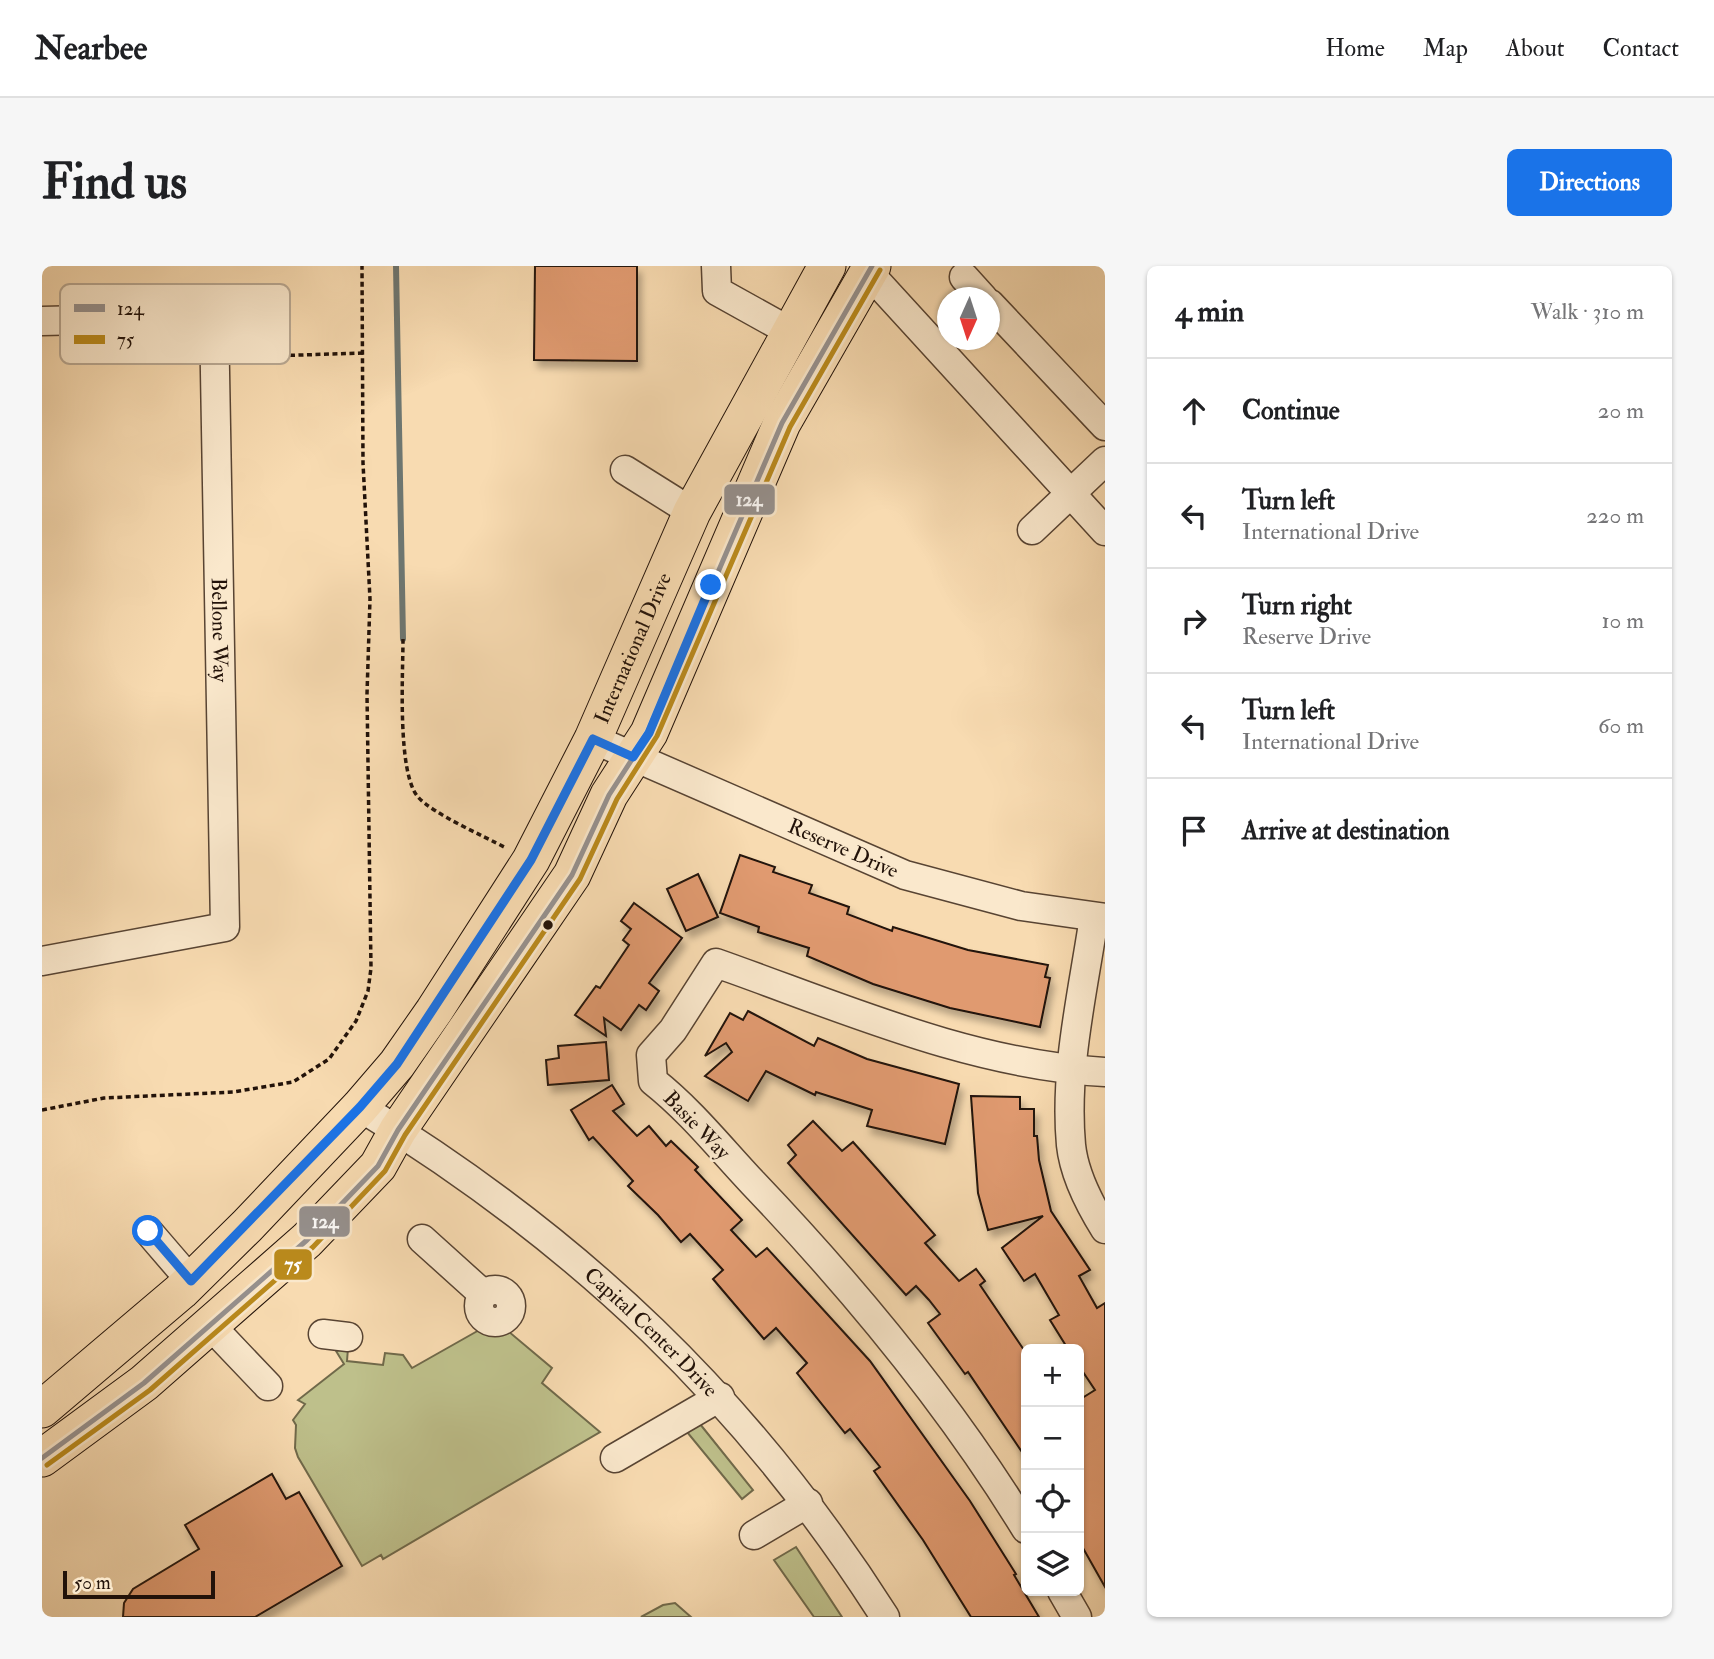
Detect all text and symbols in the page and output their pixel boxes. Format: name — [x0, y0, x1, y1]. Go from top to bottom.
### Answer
text: Nearbee — [35, 28, 147, 69]
text: Home — [1325, 33, 1385, 64]
text: Map — [1423, 33, 1468, 64]
text: About — [1506, 33, 1565, 64]
text: Contact — [1603, 33, 1679, 64]
button: Directions — [1507, 149, 1672, 216]
text: Find us — [42, 152, 187, 213]
legend — [60, 284, 290, 364]
north arrow — [937, 287, 1000, 350]
text: 4 min — [1175, 293, 1244, 330]
text: 124 — [117, 297, 144, 321]
text: Walk · 310 m — [1531, 297, 1644, 326]
text: 75 — [117, 328, 135, 352]
icon: ahead — [1175, 392, 1213, 430]
text: Continue — [1242, 395, 1340, 427]
text: 20 m — [1598, 396, 1644, 425]
line badge: 124 — [723, 483, 776, 516]
text: Turn left — [1242, 485, 1335, 517]
text: 124 — [736, 488, 764, 512]
icon: left — [1175, 497, 1213, 535]
text: 220 m — [1586, 501, 1644, 530]
text: International Drive — [1242, 517, 1419, 546]
street label: International Drive — [588, 569, 678, 728]
route end — [695, 569, 726, 600]
street label: Bellone Way — [205, 577, 234, 683]
text: Turn right — [1242, 590, 1352, 622]
icon: right — [1175, 602, 1213, 640]
text: 10 m — [1601, 606, 1644, 635]
text: Reserve Drive — [1242, 622, 1371, 651]
text: Turn left — [1242, 695, 1335, 727]
icon: left — [1175, 707, 1213, 745]
text: 60 m — [1598, 711, 1644, 740]
text: International Drive — [1242, 727, 1419, 756]
icon: arrive — [1175, 812, 1213, 850]
street label: Reserve Drive — [784, 813, 903, 885]
text: Arrive at destination — [1242, 815, 1450, 847]
unlabelled marker — [541, 918, 555, 932]
street label: Basie Way — [657, 1085, 737, 1166]
line badge: 124 — [298, 1205, 351, 1238]
text: 124 — [312, 1210, 340, 1234]
route start — [132, 1215, 163, 1246]
line badge: 75 — [273, 1248, 313, 1281]
text: 75 — [284, 1253, 302, 1277]
street label: Capital Center Drive — [578, 1262, 724, 1403]
map controls — [1021, 1344, 1084, 1596]
button: + — [1021, 1344, 1084, 1407]
button: − — [1021, 1407, 1084, 1470]
button: locate — [1021, 1470, 1084, 1533]
button: layers — [1021, 1533, 1084, 1596]
scale bar — [63, 1568, 215, 1600]
text: 50 m — [74, 1571, 111, 1595]

